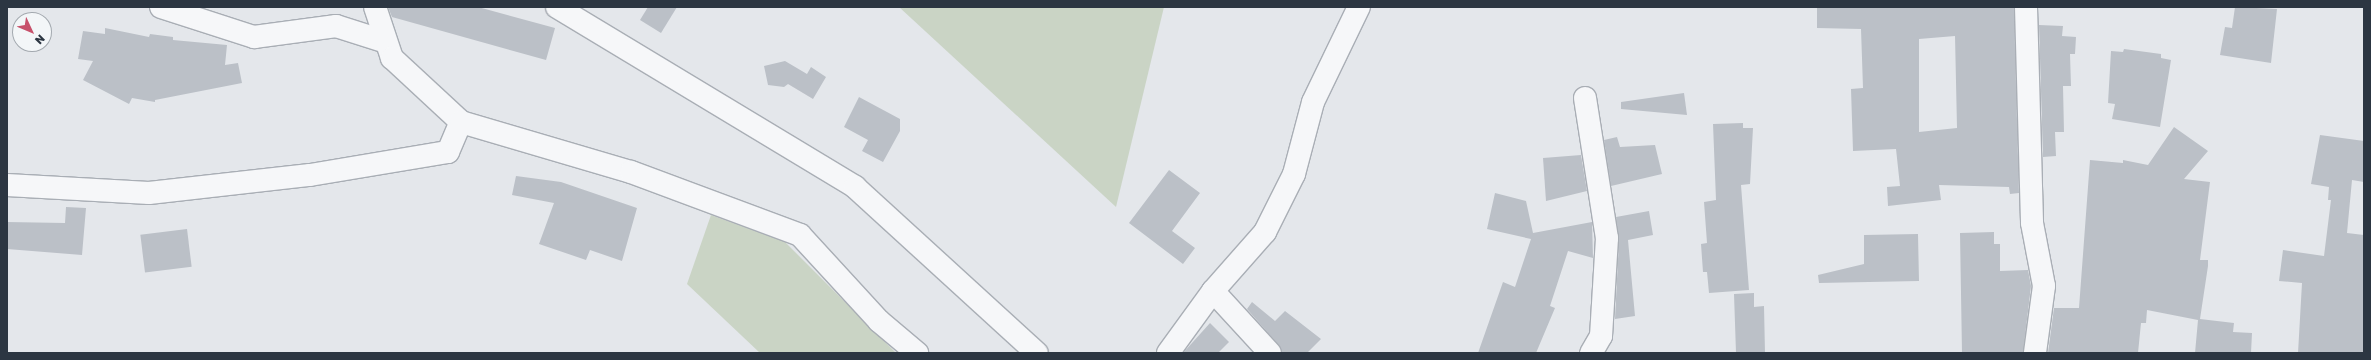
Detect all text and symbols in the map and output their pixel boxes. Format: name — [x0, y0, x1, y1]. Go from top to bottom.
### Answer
north arrow — [12, 12, 52, 52]
text: N — [33, 32, 48, 48]

